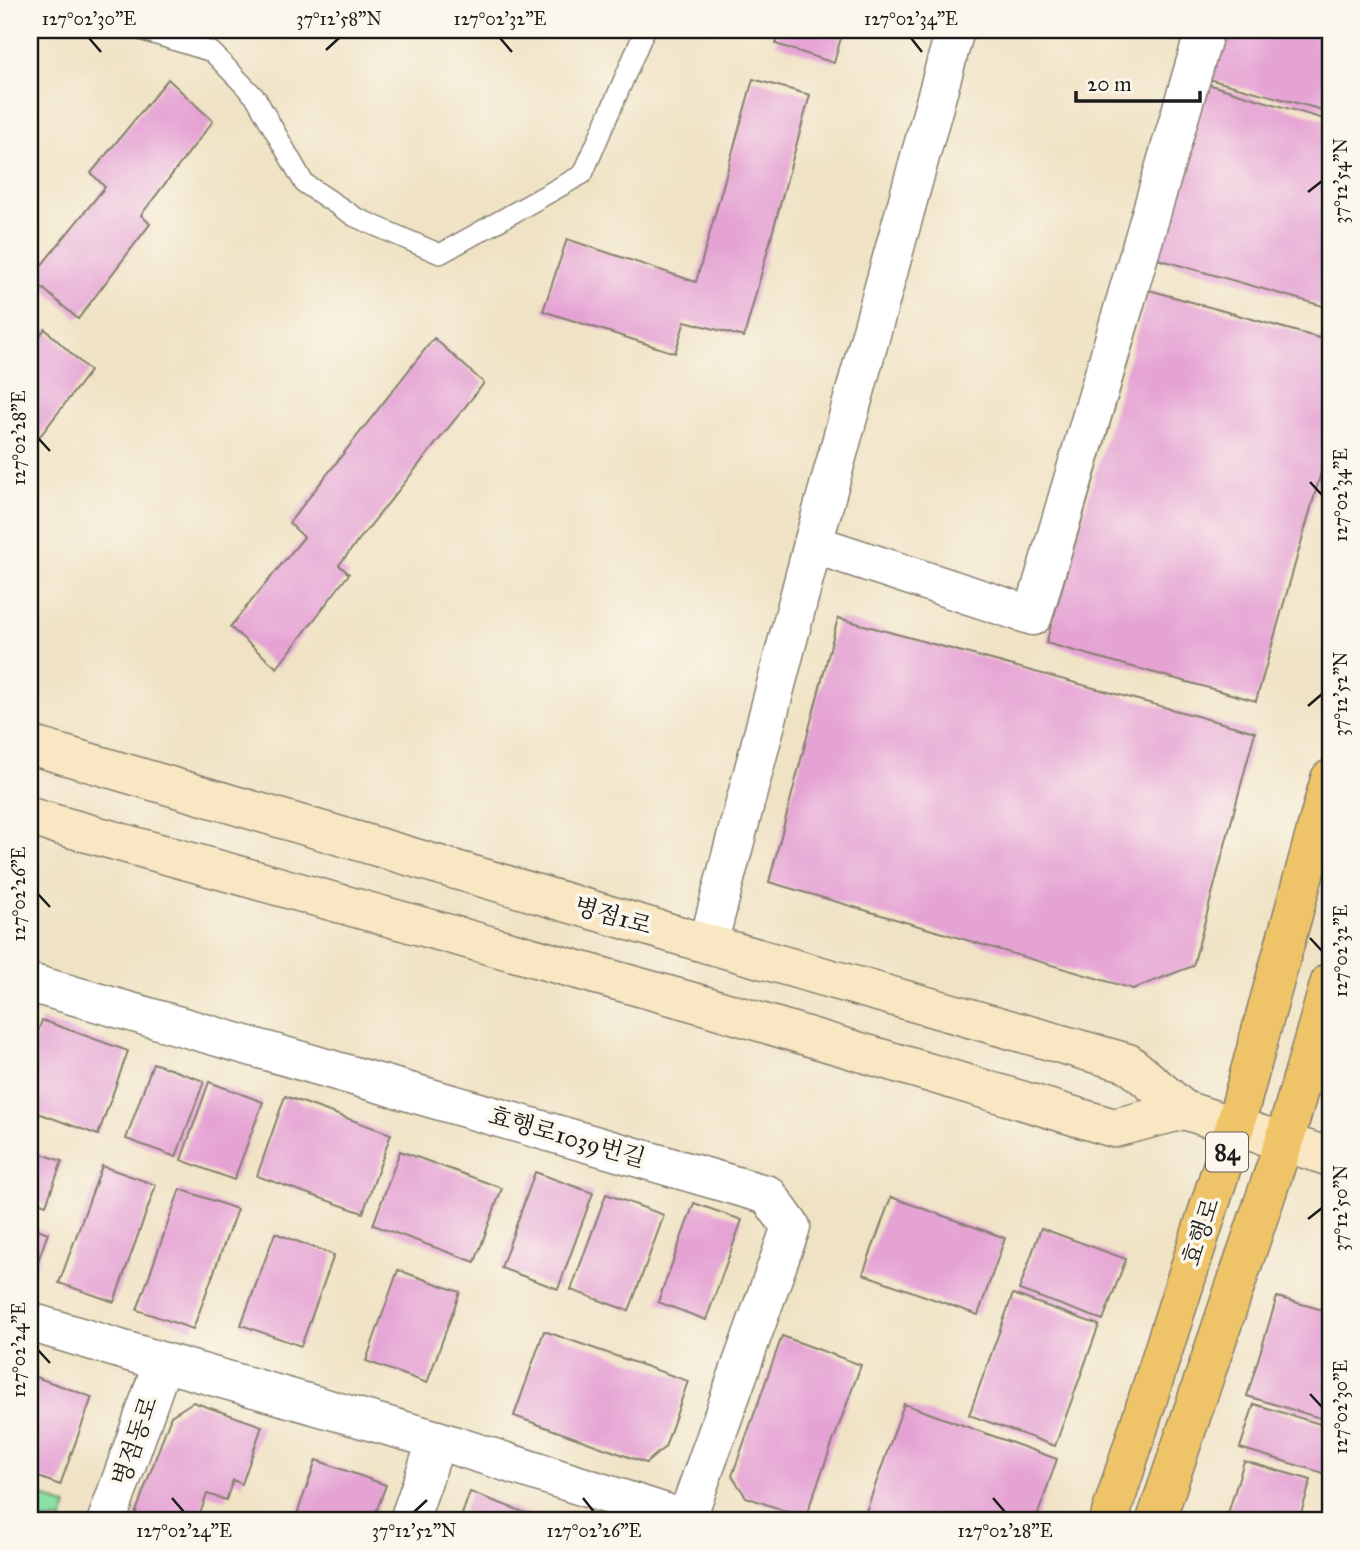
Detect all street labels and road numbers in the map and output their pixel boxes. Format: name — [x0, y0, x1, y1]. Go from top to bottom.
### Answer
street label: 병점1로 — [571, 891, 655, 941]
street label: 효행로1039번길 — [485, 1100, 649, 1174]
road number: 84 — [1206, 1133, 1248, 1172]
street label: 효행로 — [1176, 1194, 1226, 1270]
street label: 병점동로 — [106, 1392, 164, 1490]

